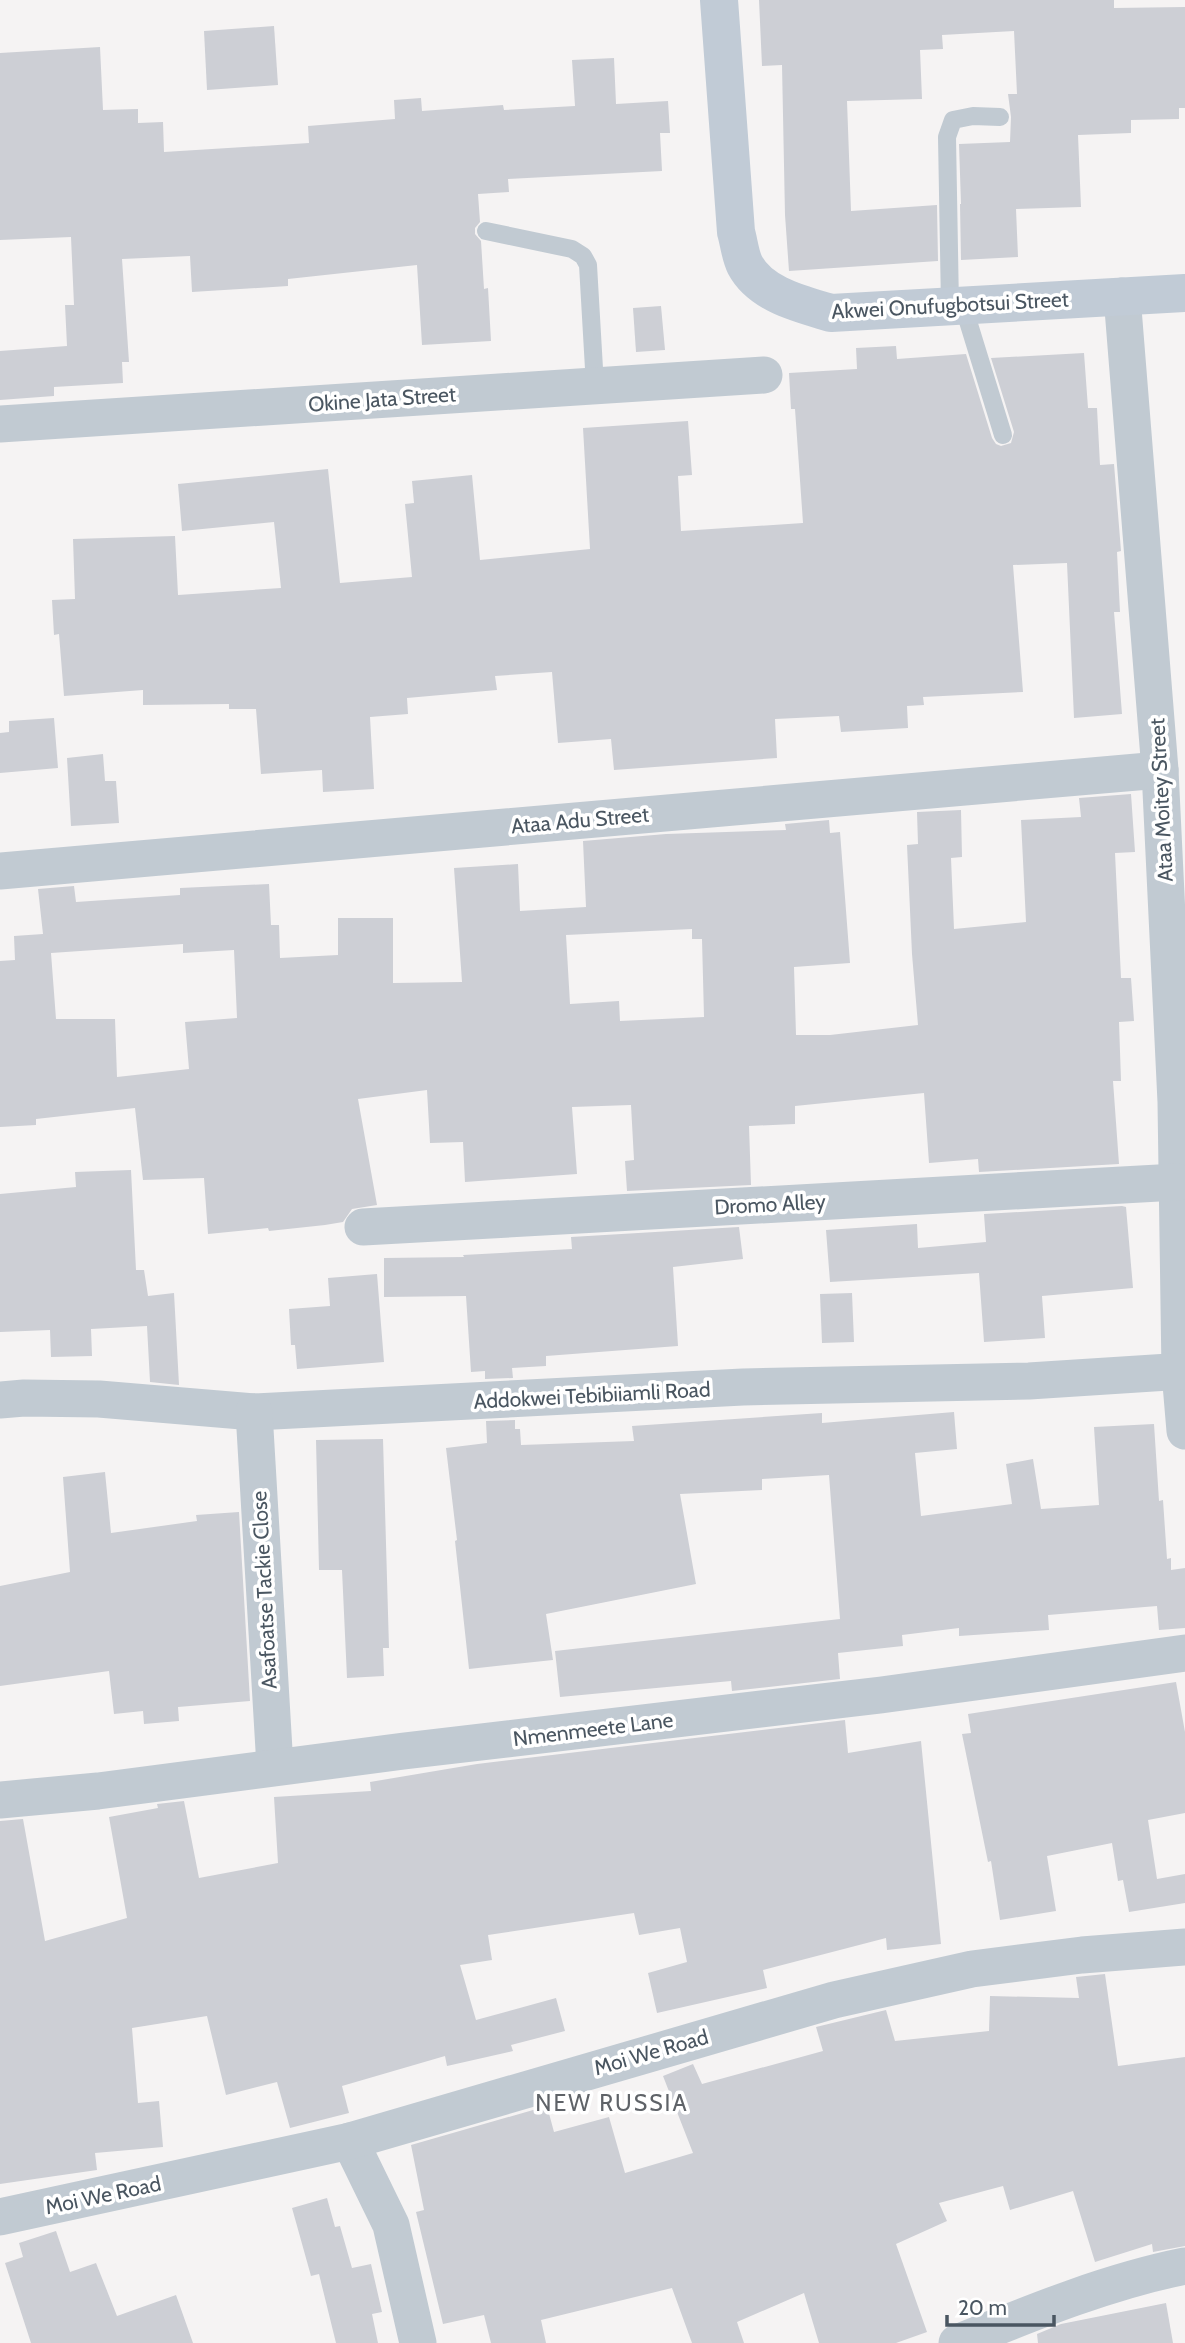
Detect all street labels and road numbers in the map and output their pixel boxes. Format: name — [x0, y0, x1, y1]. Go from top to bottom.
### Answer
street label: Akwei Onufugbotsui Street — [831, 286, 1069, 324]
street label: Okine Jata Street — [307, 381, 457, 417]
street label: Ataa Moitey Street — [1144, 717, 1178, 883]
street label: Ataa Adu Street — [510, 802, 650, 838]
street label: Dromo Alley — [714, 1189, 827, 1219]
street label: Addokwei Tebibiiamli Road — [473, 1376, 711, 1414]
street label: Asafoatse Tackie Close — [246, 1490, 282, 1690]
street label: Nmenmeete Lane — [512, 1707, 675, 1751]
street label: Moi We Road — [591, 2024, 711, 2080]
street label: Moi We Road — [43, 2171, 163, 2219]

